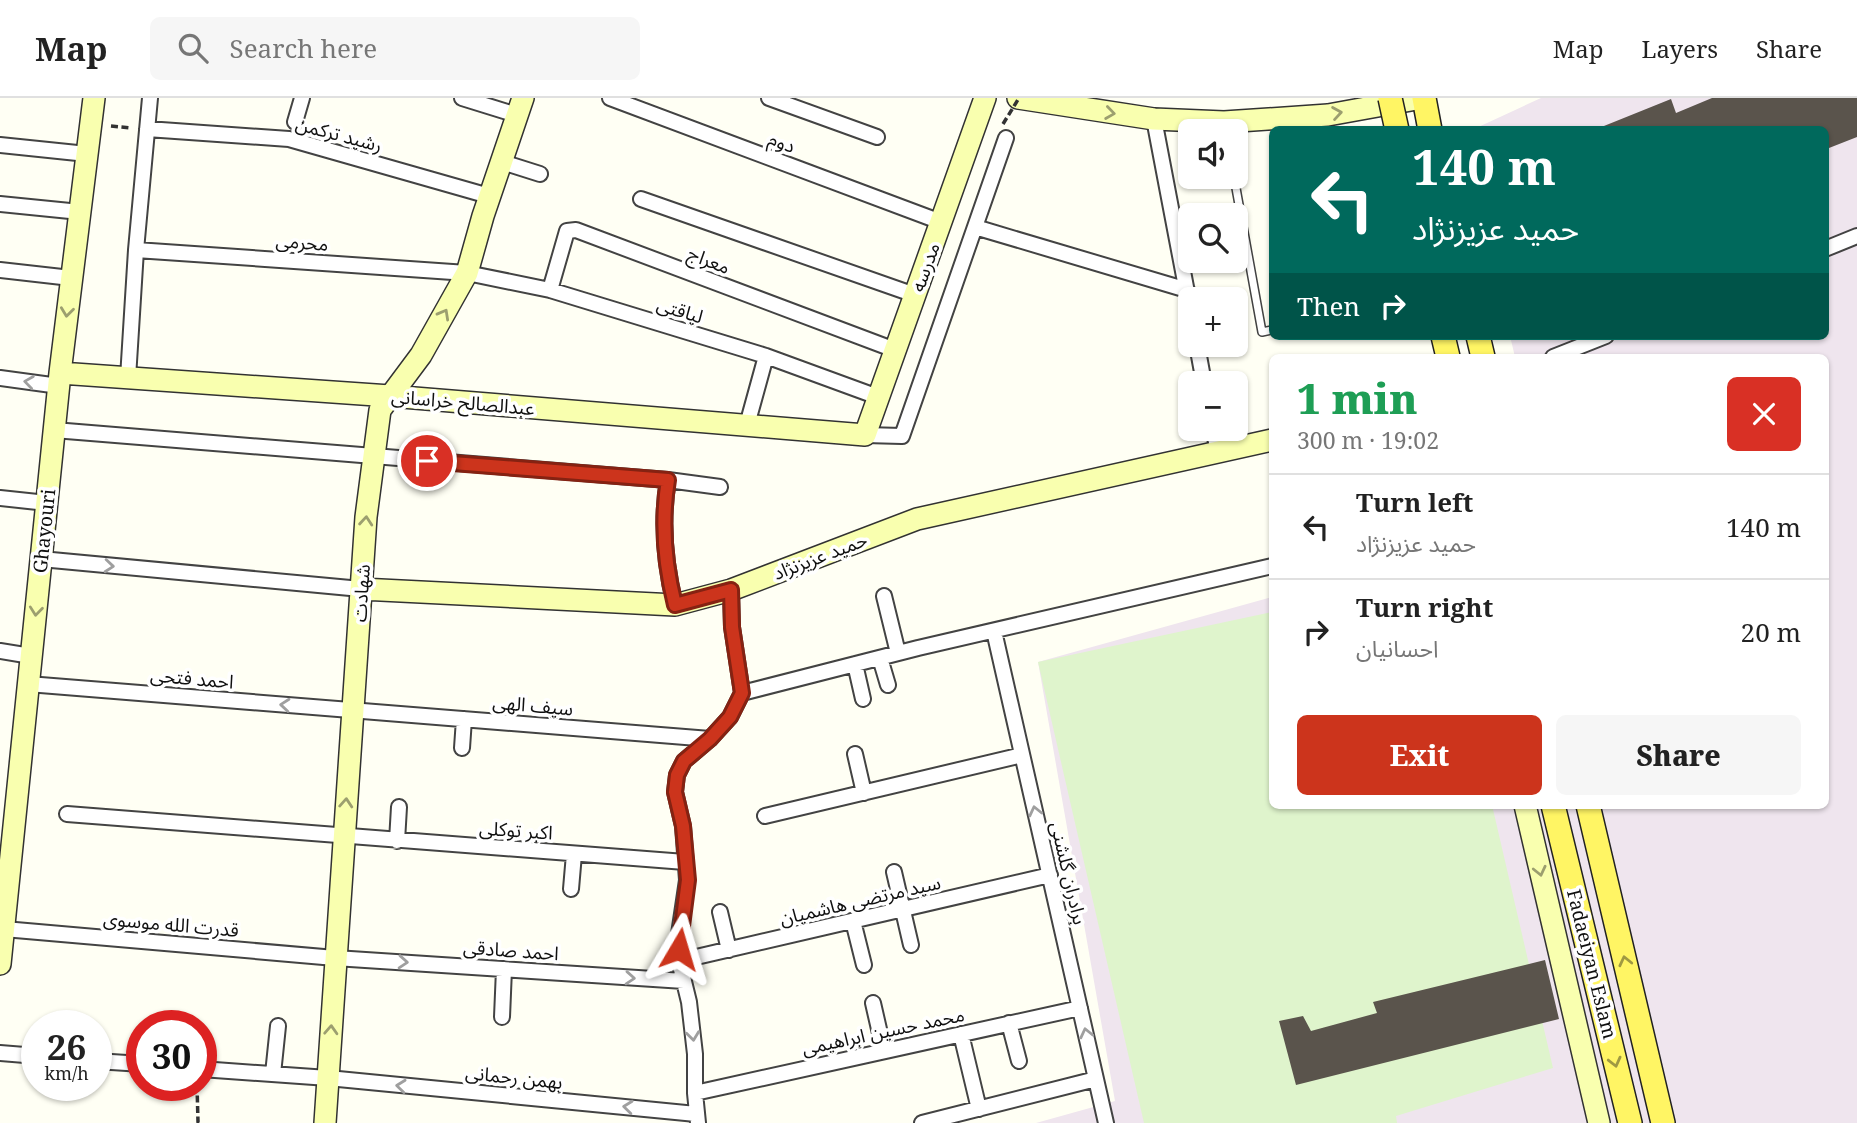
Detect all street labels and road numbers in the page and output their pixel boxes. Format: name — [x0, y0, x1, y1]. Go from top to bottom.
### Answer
street label: رشید ترکمن — [293, 110, 385, 158]
street label: دوم — [764, 125, 799, 161]
street label: محرمی — [275, 227, 329, 257]
street label: مدرسه — [904, 239, 946, 295]
street label: معراج — [684, 240, 734, 281]
street label: لیاقتی — [654, 291, 706, 329]
street label: عبدالصالح خراسانی — [390, 383, 536, 423]
street label: Ghayouri — [27, 487, 61, 575]
street label: حمید عزیزنژاد — [769, 526, 871, 586]
street label: شهادت — [346, 563, 376, 623]
street label: احمد فتحی — [149, 661, 235, 695]
street label: سیف الهی — [492, 689, 574, 721]
street label: اکبر توکلی — [478, 814, 554, 846]
street label: برادران گلشنی — [1045, 819, 1093, 927]
street label: سید مرتضی هاشمیان — [777, 869, 943, 931]
street label: Fadaeiyan Eslam — [1561, 886, 1623, 1042]
street label: قدرت الله موسوی — [102, 905, 240, 943]
street label: احمد صادقی — [462, 934, 560, 966]
street label: محمد حسین ابراهیمی — [799, 1001, 967, 1061]
street label: بهمن رحمانی — [464, 1059, 564, 1095]

